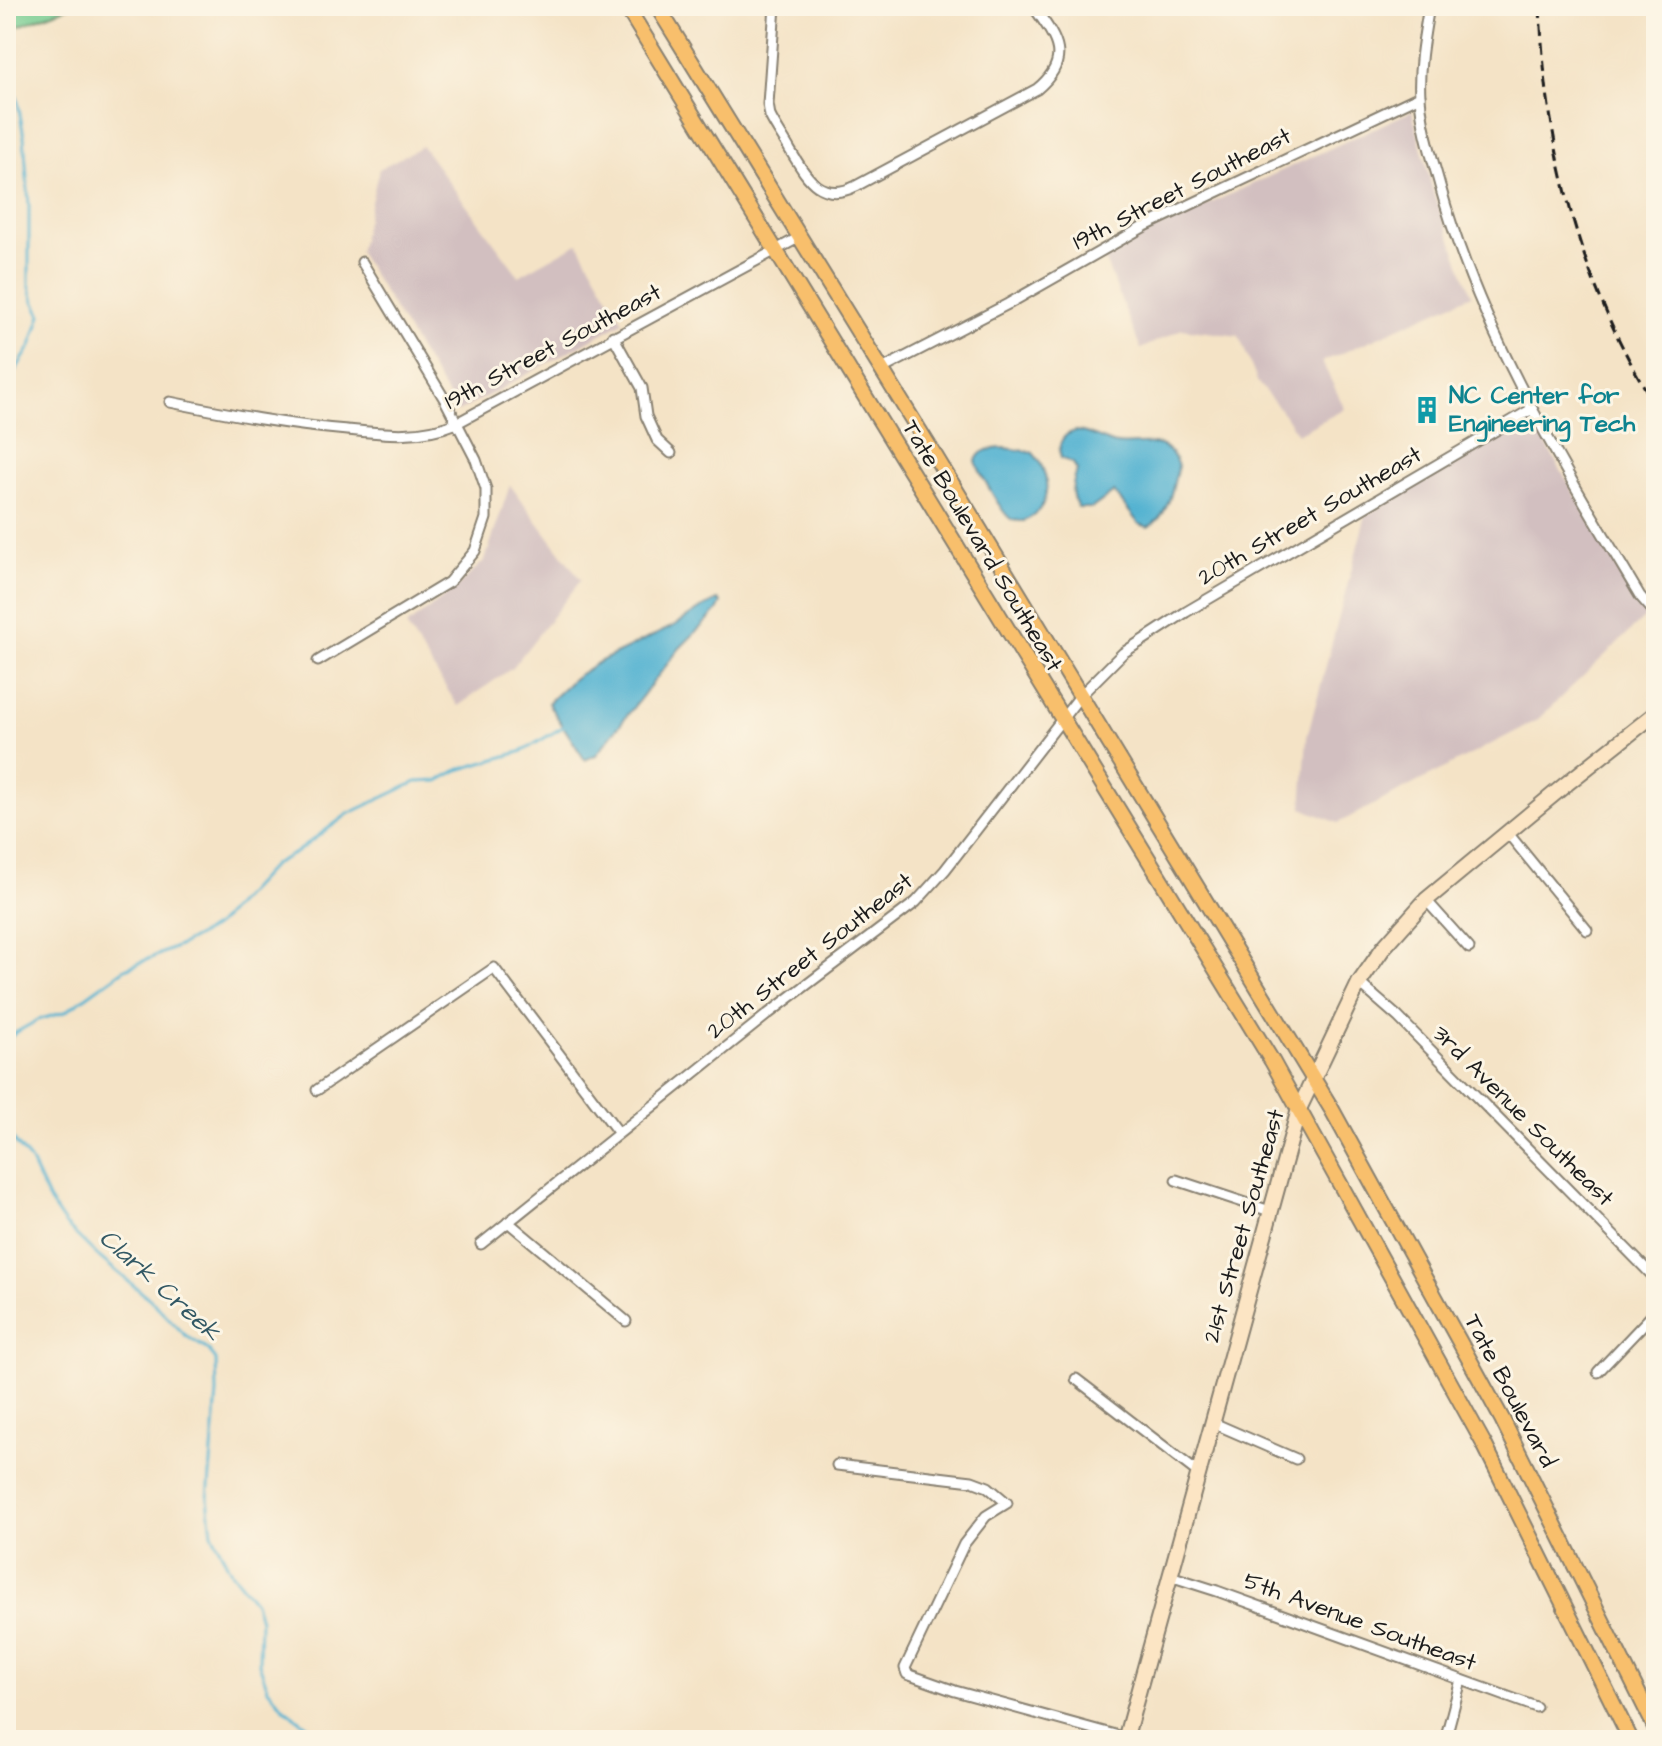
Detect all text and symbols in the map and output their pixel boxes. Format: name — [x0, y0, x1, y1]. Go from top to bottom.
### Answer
street label: 19th Street Southeast — [1067, 119, 1297, 259]
street label: 19th Street Southeast — [439, 275, 668, 419]
place label: NC Center for Engineering Tech — [1449, 379, 1636, 442]
building icon: NC Center for Engineering Tech — [1412, 395, 1442, 425]
street label: Tate Boulevard Southeast — [893, 414, 1071, 679]
street label: 20th Street Southeast — [1192, 438, 1428, 594]
street label: 20th Street Southeast — [700, 864, 921, 1047]
street label: 3rd Avenue Southeast — [1425, 1018, 1622, 1215]
street label: 21st Street Southeast — [1194, 1105, 1294, 1347]
water label: Clark Creek — [91, 1220, 230, 1350]
street label: Tate Boulevard — [1455, 1308, 1565, 1474]
street label: 5th Avenue Southeast — [1239, 1564, 1481, 1680]

